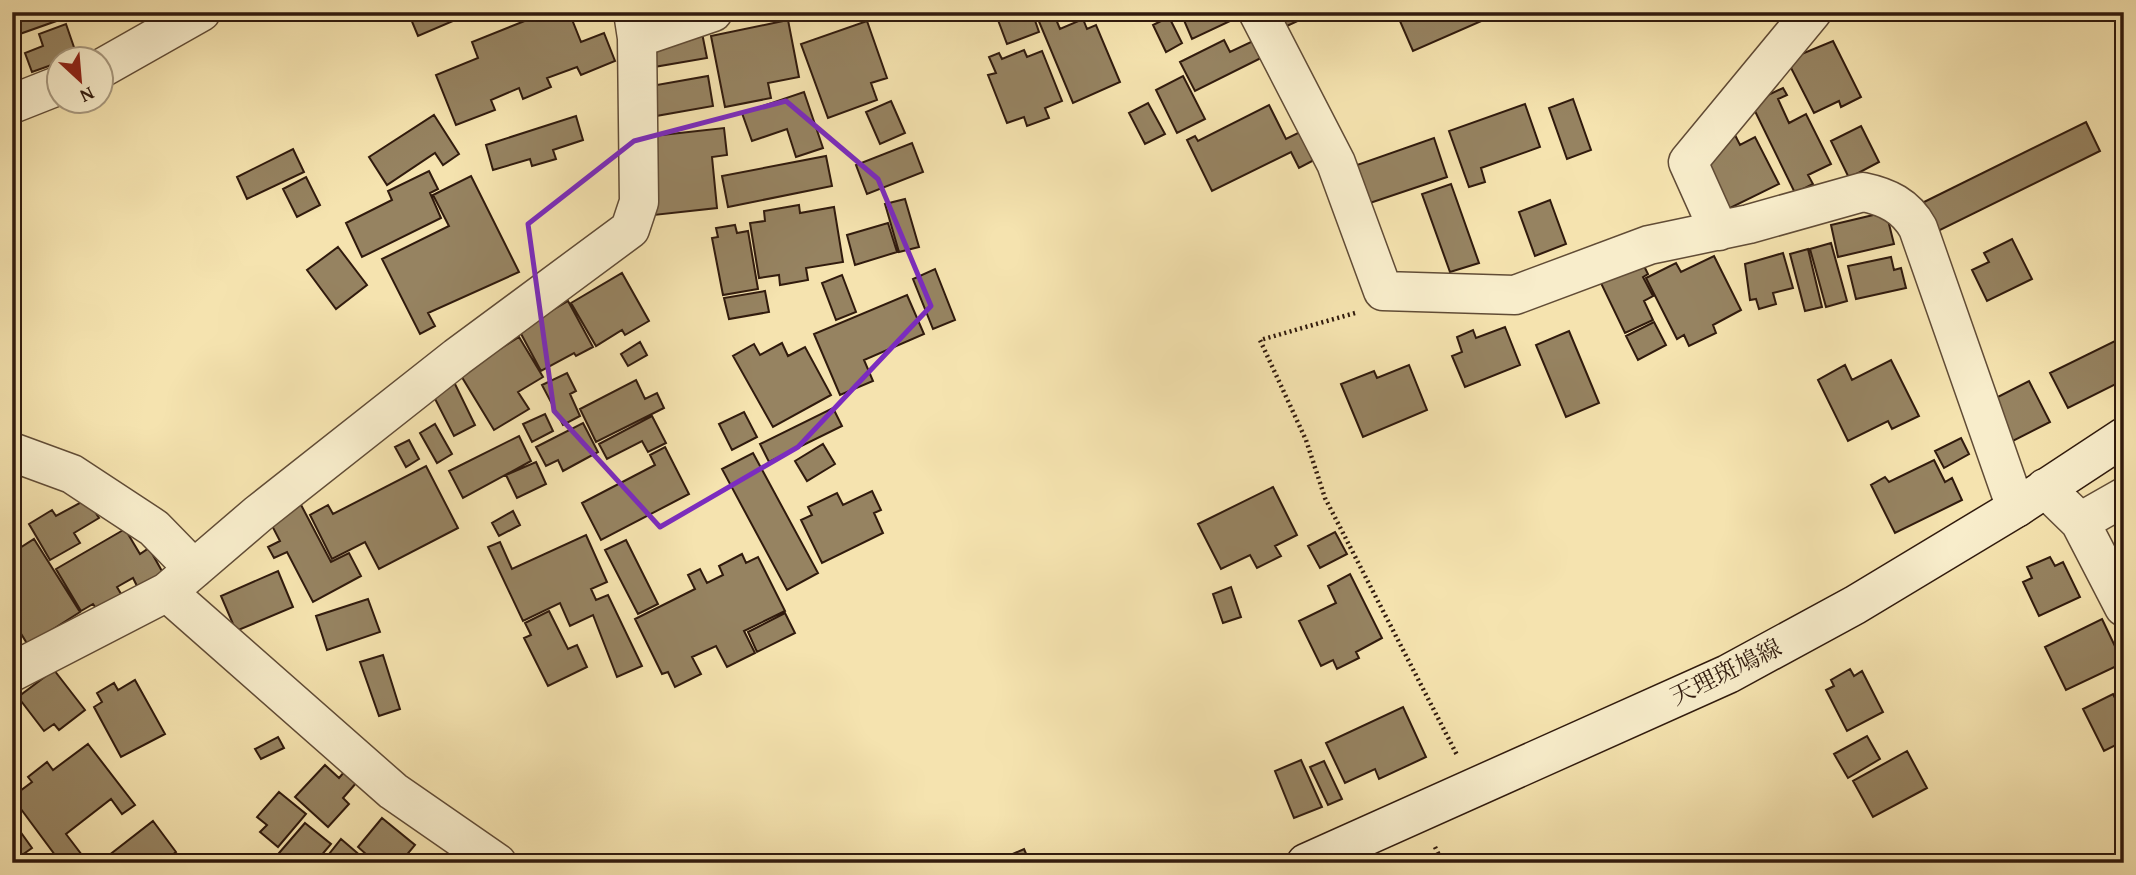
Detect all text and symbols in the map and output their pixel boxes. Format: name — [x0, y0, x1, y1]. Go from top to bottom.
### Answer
north arrow — [46, 46, 116, 116]
text: N — [75, 80, 99, 111]
street label: 天理斑鳩線 — [1664, 630, 1787, 714]

